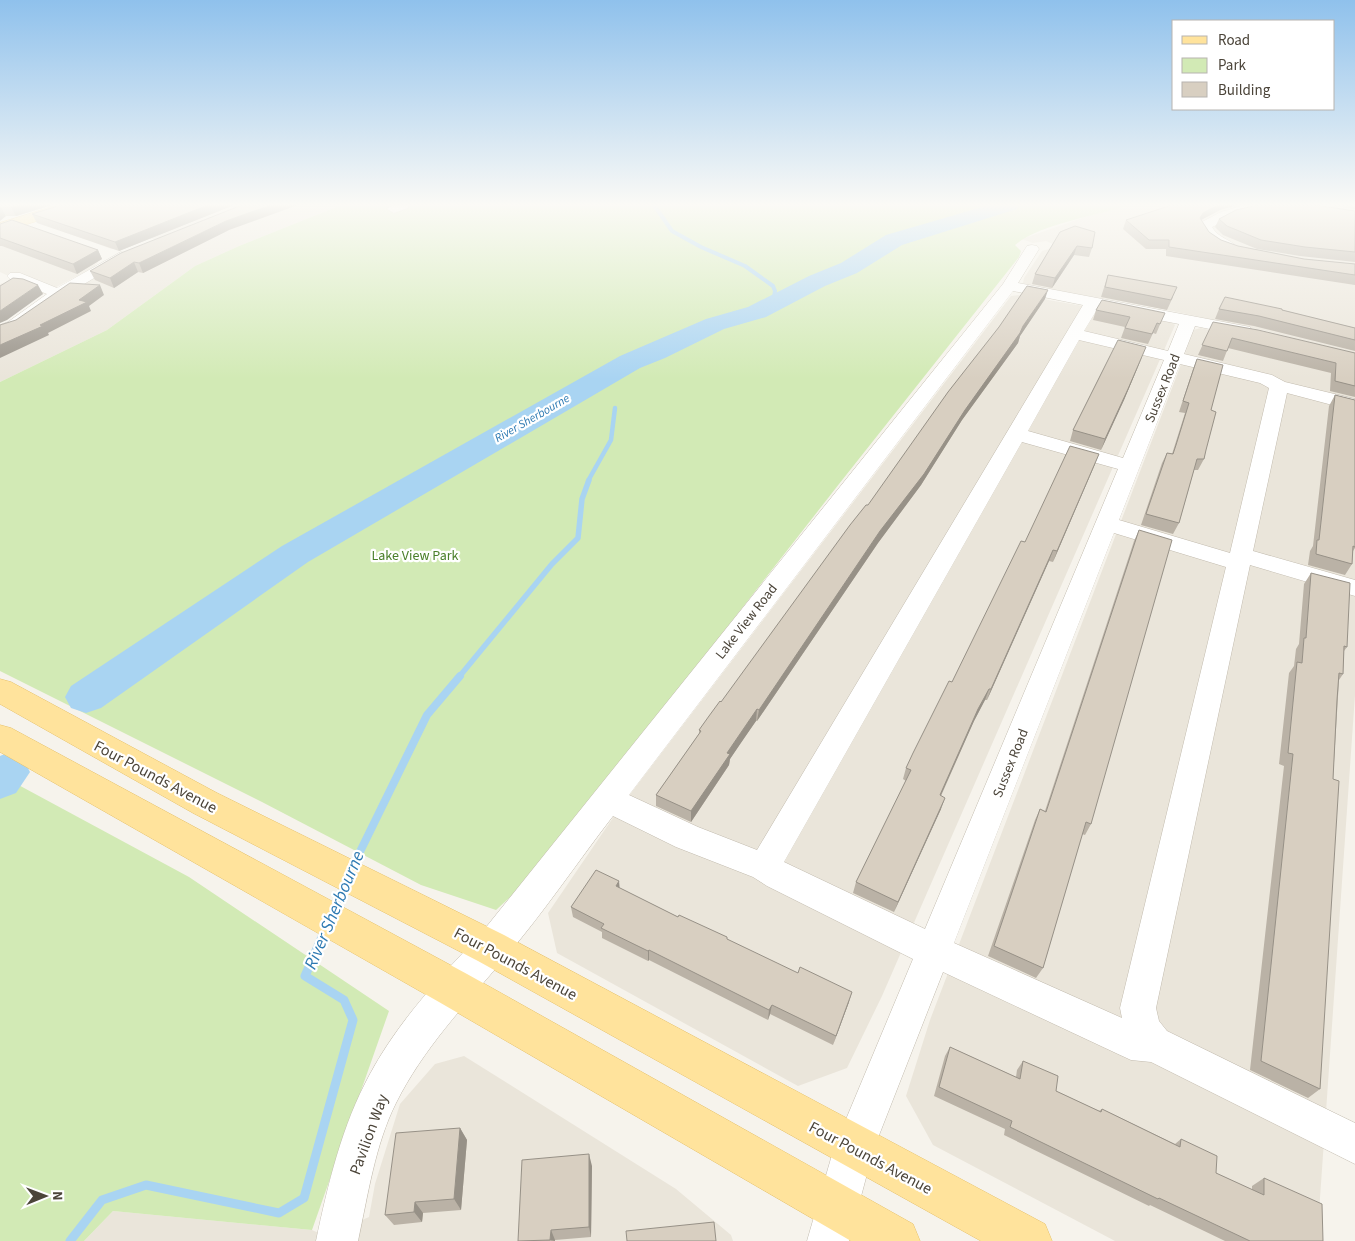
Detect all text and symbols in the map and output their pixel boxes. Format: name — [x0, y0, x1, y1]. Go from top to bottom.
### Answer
legend — [1172, 20, 1335, 110]
text: Road — [1218, 30, 1250, 51]
text: Park — [1218, 55, 1247, 76]
text: Building — [1218, 80, 1271, 101]
street label: Sussex Road — [1140, 351, 1186, 426]
water label: River Sherbourne — [491, 390, 573, 447]
park label: Lake View Park — [372, 546, 459, 566]
street label: Lake View Road — [711, 580, 783, 664]
street label: Sussex Road — [988, 726, 1034, 801]
street label: Four Pounds Avenue — [90, 735, 221, 819]
water label: River Sherbourne — [298, 847, 371, 973]
street label: Four Pounds Avenue — [450, 922, 581, 1006]
street label: Pavilion Way — [344, 1090, 394, 1178]
street label: Four Pounds Avenue — [805, 1116, 936, 1200]
north arrow — [20, 1171, 70, 1221]
text: N — [47, 1191, 67, 1201]

